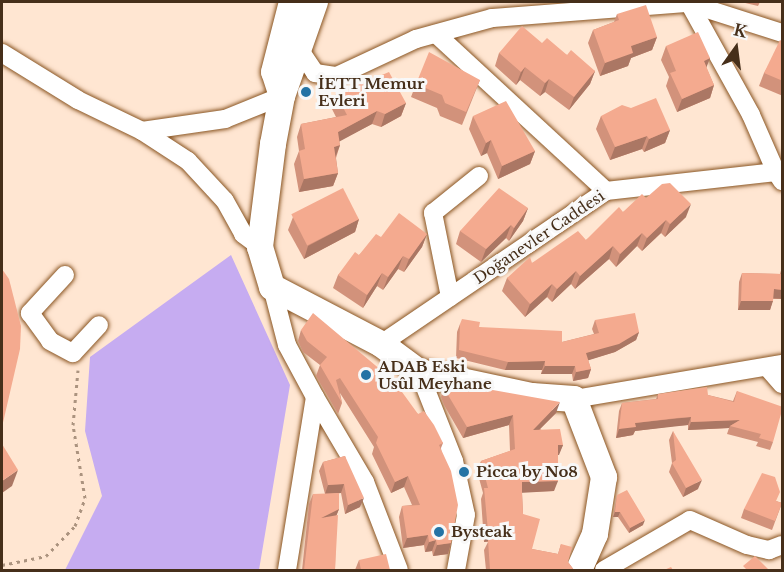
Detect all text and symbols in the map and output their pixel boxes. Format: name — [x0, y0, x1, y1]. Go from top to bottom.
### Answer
north arrow — [706, 18, 766, 78]
text: K — [732, 19, 749, 42]
place label: İETT Memur Evleri — [318, 74, 425, 109]
marker: İETT Memur Evleri — [299, 85, 313, 99]
street label: Doğanevler Caddesi — [470, 186, 608, 288]
place label: ADAB Eski Usûl Meyhane — [378, 357, 492, 392]
marker: ADAB Eski Usûl Meyhane — [359, 368, 373, 382]
place label: Picca by No8 — [476, 463, 578, 481]
marker: Picca by No8 — [457, 465, 471, 479]
place label: Bysteak — [451, 523, 512, 541]
marker: Bysteak — [432, 525, 446, 539]

